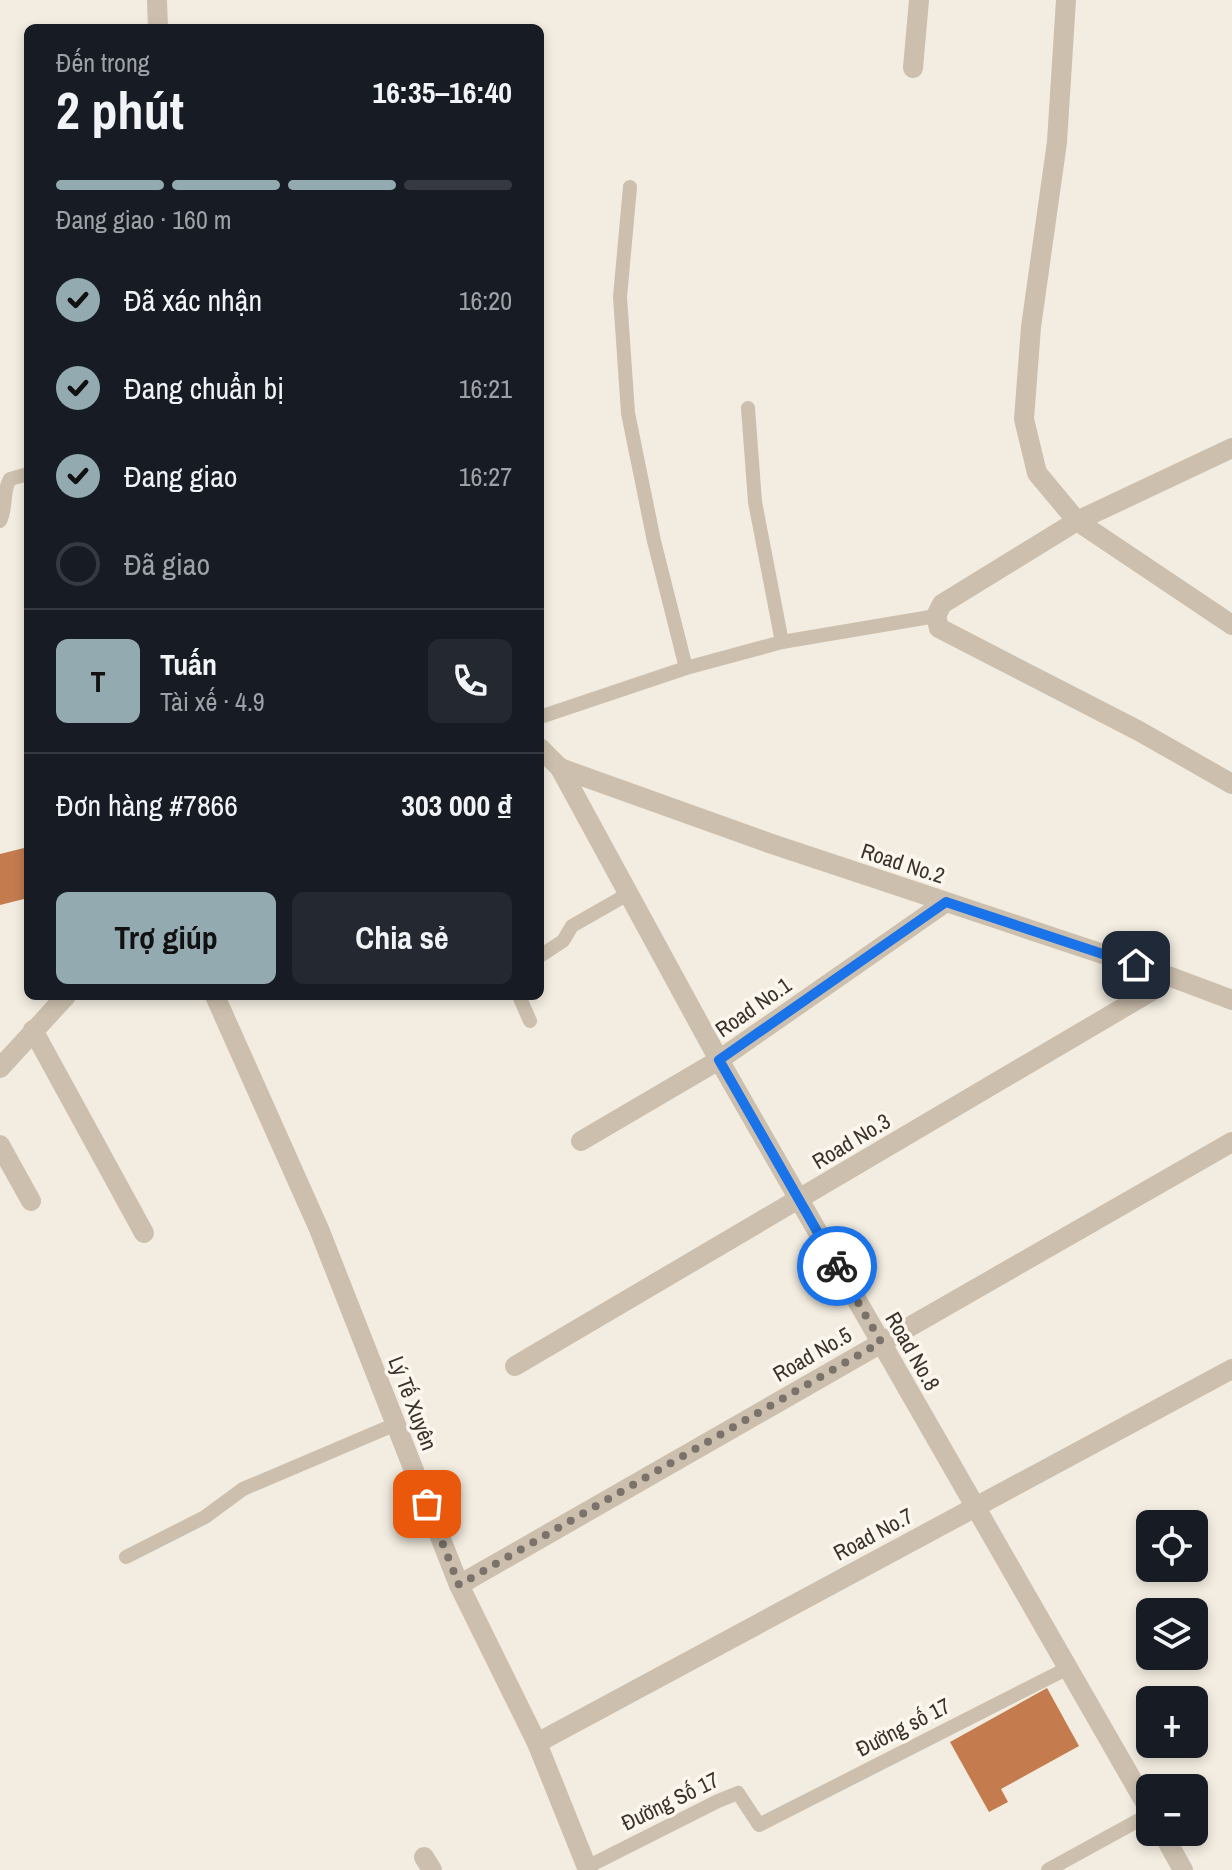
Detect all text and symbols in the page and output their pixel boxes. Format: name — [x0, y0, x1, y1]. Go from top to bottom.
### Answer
text: Đến trong — [56, 45, 150, 80]
text: 16:35–16:40 — [373, 72, 512, 112]
text: 2 phút — [56, 75, 184, 145]
text: Đang giao · 160 m — [56, 202, 231, 237]
icon: check — [56, 278, 100, 322]
text: Đã xác nhận — [124, 280, 262, 320]
text: 16:20 — [459, 283, 512, 318]
icon: check — [56, 366, 100, 410]
text: Đang chuẩn bị — [124, 368, 284, 408]
text: 16:21 — [459, 371, 512, 406]
icon: check — [56, 454, 100, 498]
text: Đang giao — [124, 456, 238, 496]
text: 16:27 — [459, 459, 512, 494]
text: Đã giao — [124, 544, 210, 584]
button: phone — [428, 639, 512, 723]
text: Tuấn — [160, 644, 217, 684]
text: T — [90, 661, 106, 701]
text: Tài xế · 4.9 — [160, 684, 265, 719]
text: Đơn hàng #7866 — [56, 785, 238, 825]
text: 303 000 ₫ — [401, 785, 512, 825]
street label: Road No.2 — [857, 835, 949, 891]
button: Trợ giúp — [56, 892, 276, 984]
button: Chia sẻ — [292, 892, 512, 984]
pin — [1102, 931, 1170, 999]
icon: home — [1114, 943, 1158, 987]
street label: Road No.1 — [709, 970, 797, 1044]
street label: Road No.3 — [806, 1106, 896, 1176]
courier — [797, 1226, 877, 1306]
icon: bike — [815, 1244, 859, 1288]
street label: Road No.8 — [878, 1306, 948, 1396]
street label: Road No.5 — [767, 1319, 857, 1389]
street label: Lý Tế Xuyên — [381, 1352, 445, 1454]
pin — [393, 1470, 461, 1538]
icon: bag — [405, 1482, 449, 1526]
street label: Road No.7 — [828, 1501, 918, 1567]
map controls — [1136, 1510, 1208, 1846]
button: locate — [1136, 1510, 1208, 1582]
button: layers — [1136, 1598, 1208, 1670]
button: + — [1136, 1686, 1208, 1758]
street label: Đường số 17 — [851, 1690, 955, 1764]
street label: Đường Số 17 — [616, 1764, 724, 1838]
button: − — [1136, 1774, 1208, 1846]

